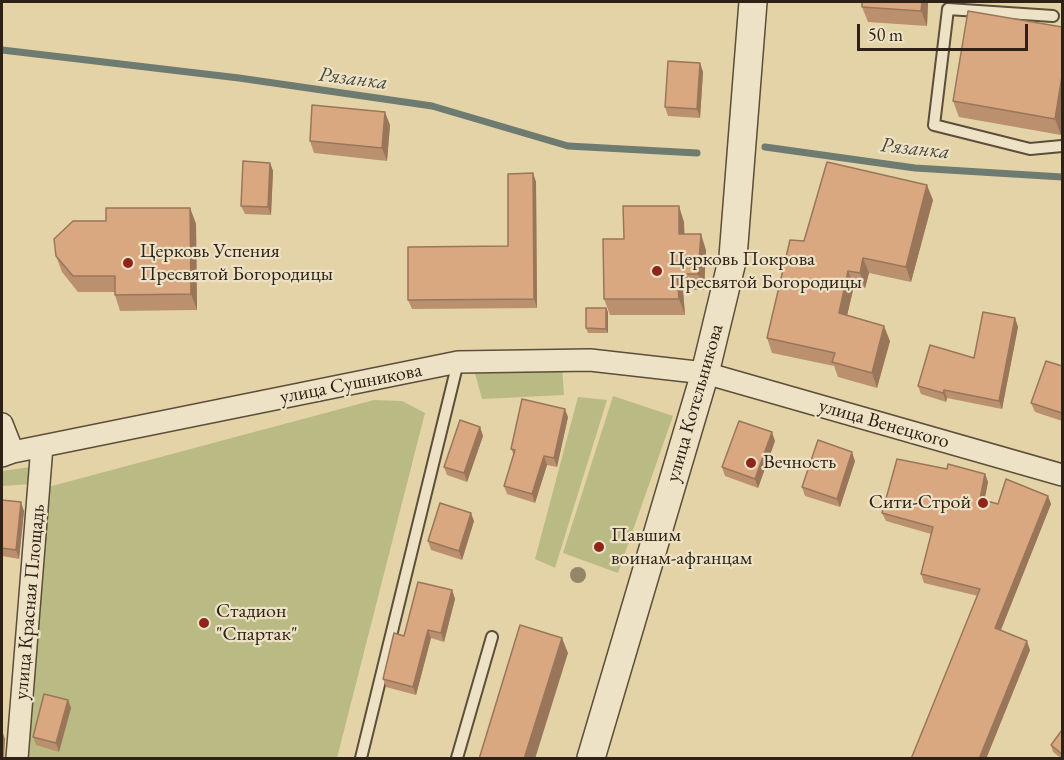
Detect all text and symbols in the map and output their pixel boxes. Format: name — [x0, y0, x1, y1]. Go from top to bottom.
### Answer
scale bar — [860, 12, 1031, 50]
text: 50 m — [868, 23, 903, 46]
water label: Рязанка — [317, 62, 389, 96]
water label: Рязанка — [879, 133, 951, 165]
place label: Церковь Успения Пресвятой Богородицы — [140, 240, 333, 287]
place label: Церковь Покрова Пресвятой Богородицы — [669, 248, 862, 295]
marker: Церковь Успения Пресвятой Богородицы — [121, 256, 135, 270]
marker: Церковь Покрова Пресвятой Богородицы — [650, 264, 664, 278]
street label: улица Котельникова — [661, 321, 729, 485]
street label: улица Сушникова — [278, 358, 424, 410]
street label: улица Венецкого — [816, 394, 952, 454]
place label: Вечность — [763, 451, 836, 475]
marker: Вечность — [744, 456, 758, 470]
place label: Сити-Строй — [869, 491, 971, 515]
marker: Сити-Строй — [976, 496, 990, 510]
street label: улица Красная Площадь — [9, 503, 51, 701]
place label: Павшим воинам-афганцам — [611, 524, 752, 571]
marker: Павшим воинам-афганцам — [592, 540, 606, 554]
place label: Стадион "Спартак" — [216, 600, 298, 647]
marker: Стадион "Спартак" — [197, 616, 211, 630]

